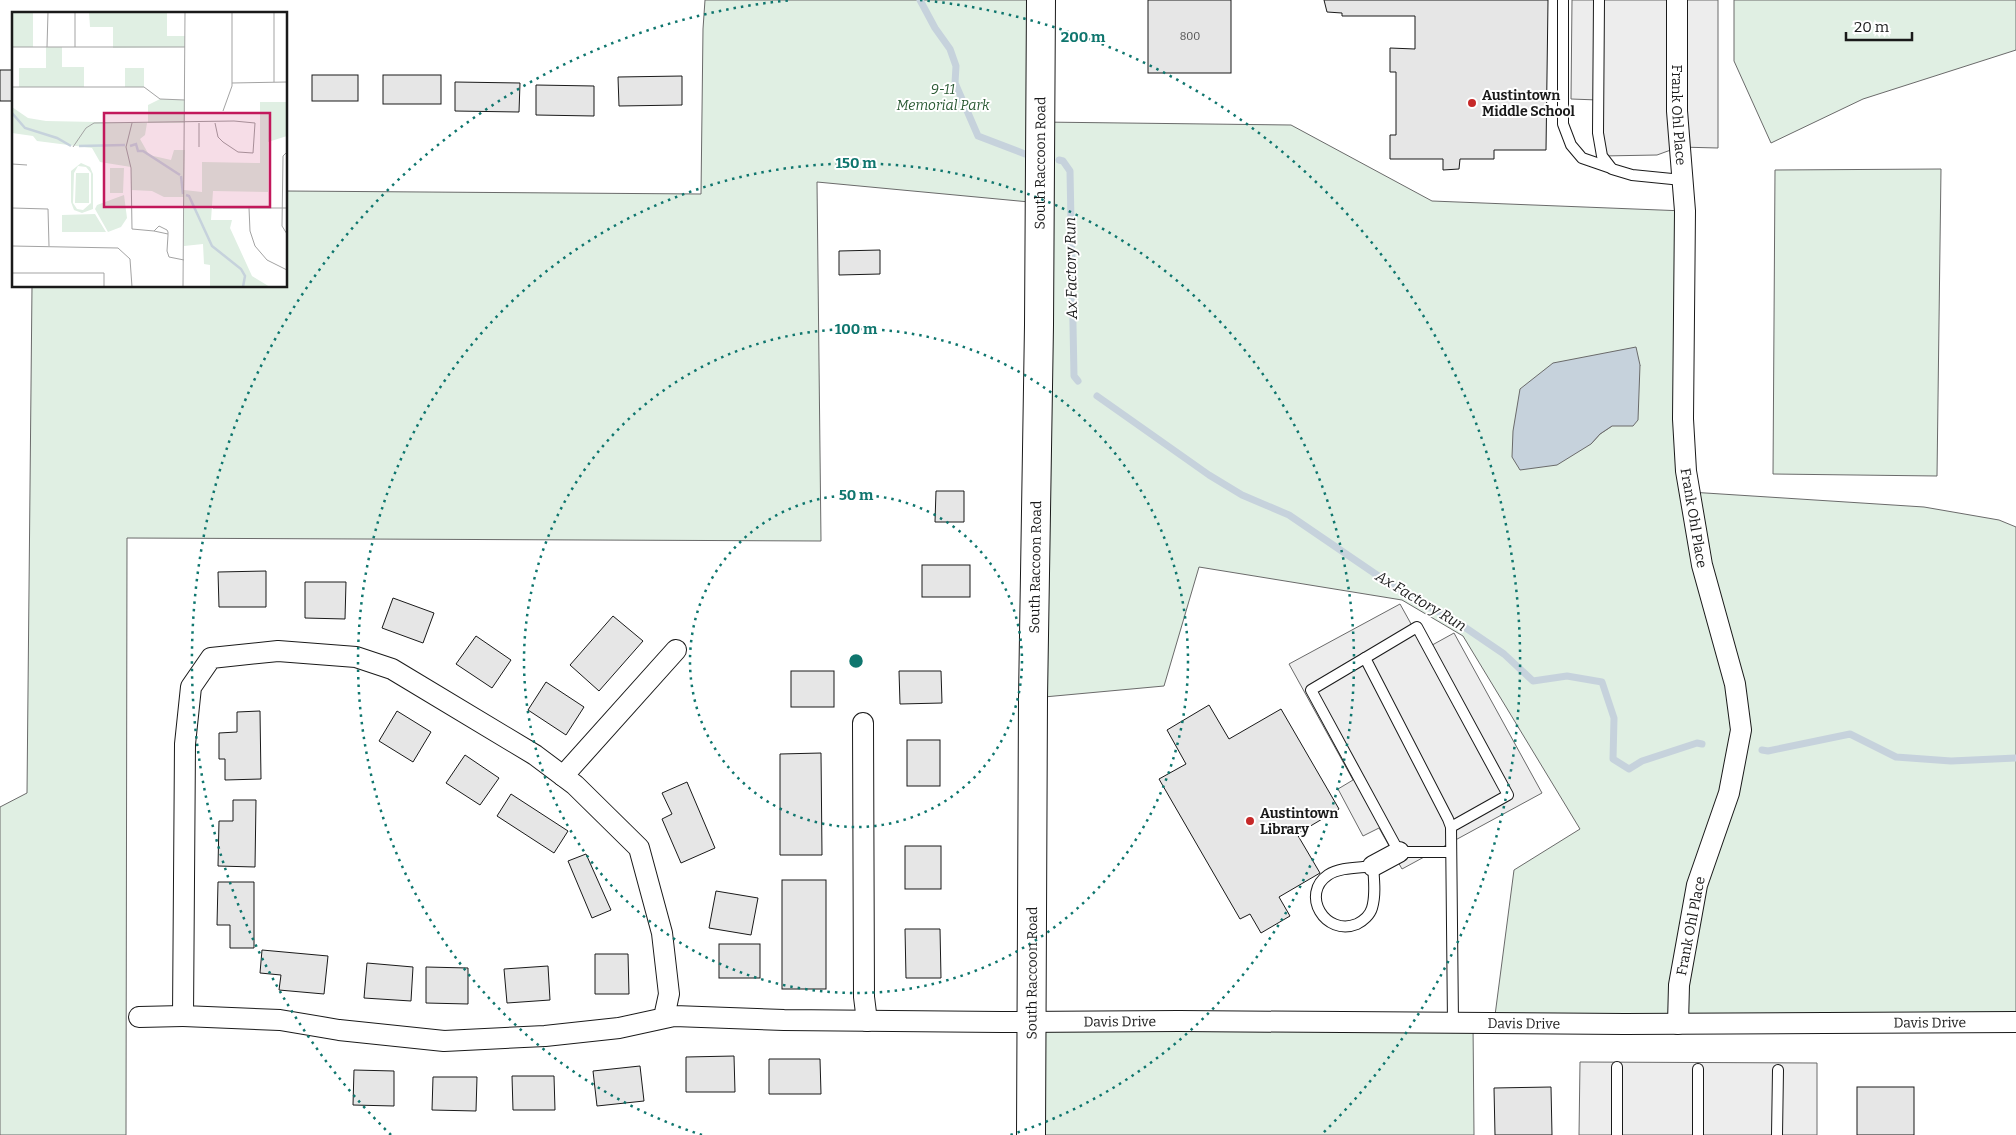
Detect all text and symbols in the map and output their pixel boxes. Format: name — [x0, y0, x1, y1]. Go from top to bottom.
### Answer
scale bar — [1846, 10, 1912, 42]
inset map — [12, 12, 288, 288]
text: 20 m — [1854, 18, 1890, 36]
text: 200 m — [1061, 28, 1106, 46]
house number: 800 — [1180, 30, 1200, 43]
street label: Frank Ohl Place — [1669, 65, 1690, 166]
park label: 9-11 Memorial Park — [896, 81, 990, 114]
place label: Austintown Middle School — [1482, 87, 1576, 120]
street label: South Raccoon Road — [1031, 97, 1049, 229]
marker: Austintown Middle School — [1466, 97, 1478, 109]
text: 150 m — [835, 154, 877, 172]
water label: Ax Factory Run — [1061, 217, 1081, 320]
text: 100 m — [835, 320, 878, 338]
street label: Frank Ohl Place — [1677, 467, 1711, 569]
text: 50 m — [839, 486, 874, 504]
street label: South Raccoon Road — [1026, 501, 1045, 634]
water label: Ax Factory Run — [1372, 566, 1469, 635]
centre of rings — [847, 652, 865, 670]
place label: Austintown Library — [1260, 805, 1338, 838]
marker: Austintown Library — [1244, 815, 1256, 827]
street label: Frank Ohl Place — [1673, 875, 1709, 977]
street label: South Raccoon Road — [1023, 907, 1041, 1039]
street label: Davis Drive — [1083, 1013, 1156, 1030]
street label: Davis Drive — [1893, 1014, 1966, 1031]
street label: Davis Drive — [1487, 1015, 1560, 1032]

